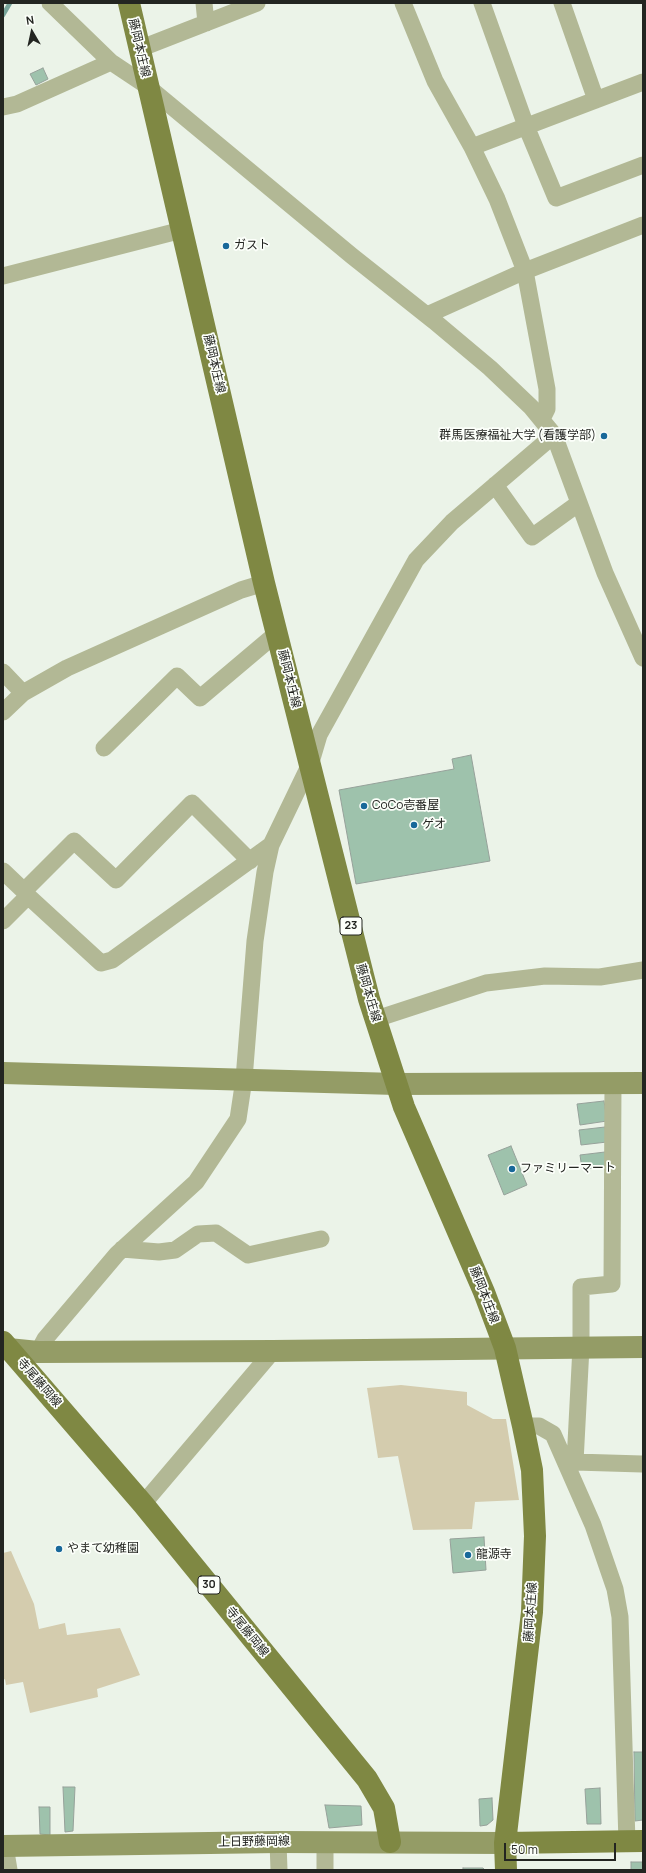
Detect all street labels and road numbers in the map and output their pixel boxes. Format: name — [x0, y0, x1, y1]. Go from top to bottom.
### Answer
street label: 藤岡本庄線 — [125, 17, 153, 79]
street label: 藤岡本庄線 — [200, 333, 228, 395]
street label: 藤岡本庄線 — [275, 648, 303, 710]
road number: 23 — [340, 917, 362, 935]
street label: 藤岡本庄線 — [353, 962, 383, 1024]
street label: 藤岡本庄線 — [467, 1264, 501, 1326]
street label: 寺尾藤岡線 — [14, 1356, 64, 1410]
road number: 30 — [198, 1576, 220, 1594]
street label: 藤岡本庄線 — [522, 1582, 540, 1642]
street label: 寺尾藤岡線 — [223, 1604, 271, 1660]
street label: 上日野藤岡線 — [218, 1834, 290, 1850]

